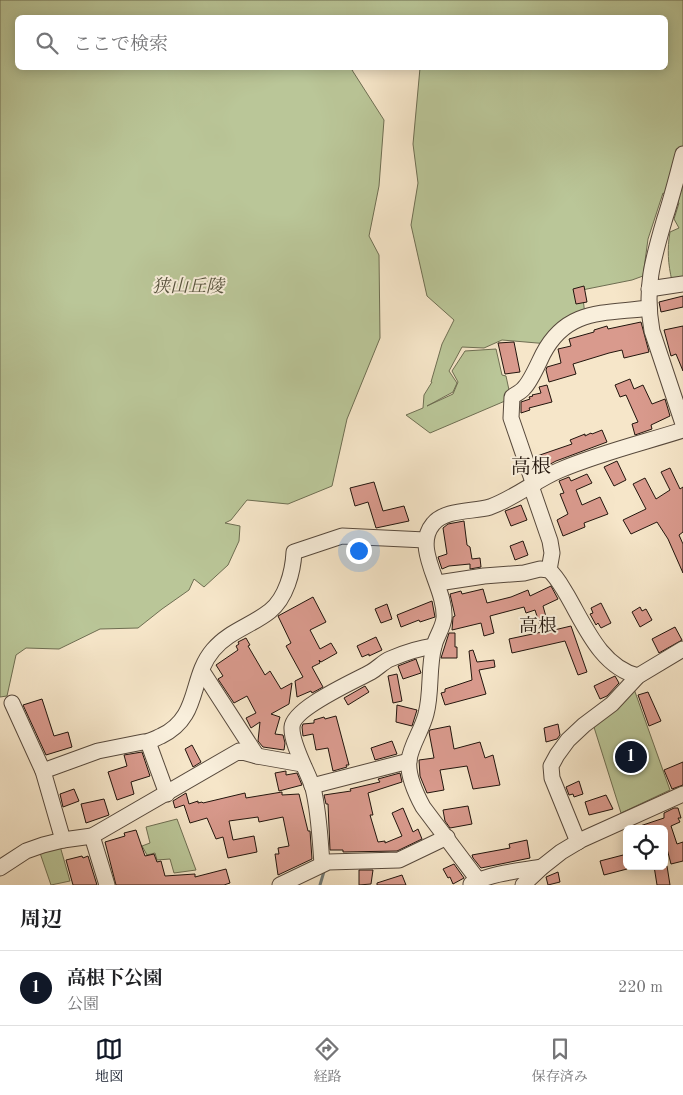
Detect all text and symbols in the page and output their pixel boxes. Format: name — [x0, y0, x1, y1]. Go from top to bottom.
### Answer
search box — [15, 15, 668, 70]
icon: search — [33, 29, 61, 57]
text: ここで検索 — [73, 36, 168, 55]
park label: 狭山丘陵 — [152, 276, 226, 296]
district label: 高根 — [511, 456, 551, 478]
your location — [346, 538, 372, 564]
district label: 高根 — [519, 616, 557, 637]
pin: 1 — [615, 738, 647, 776]
map controls — [623, 825, 668, 870]
button: locate — [623, 825, 668, 870]
text: 周辺 — [20, 910, 62, 931]
text: 高根下公園 — [67, 970, 162, 989]
text: 1 — [31, 980, 41, 996]
text: 220 m — [618, 980, 663, 996]
text: 公園 — [67, 997, 99, 1013]
tab: 地図 — [95, 1035, 123, 1086]
tab: 経路 — [313, 1035, 341, 1086]
tab: 保存済み — [532, 1035, 588, 1086]

